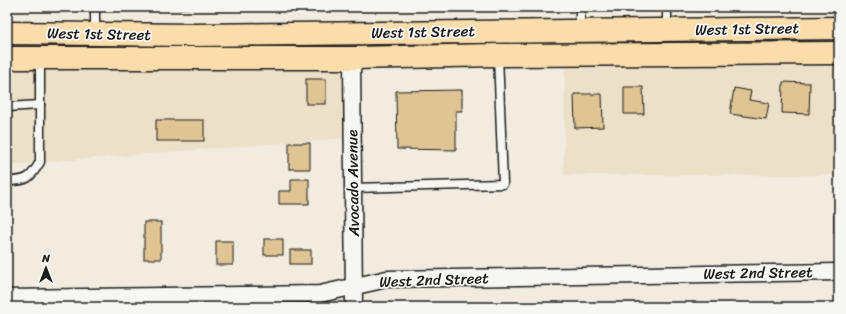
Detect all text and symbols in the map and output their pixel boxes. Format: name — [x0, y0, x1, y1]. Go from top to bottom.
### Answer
street label: West 1st Street — [695, 15, 800, 43]
street label: West 1st Street — [371, 18, 476, 46]
street label: West 1st Street — [47, 20, 152, 48]
street label: Avocado Avenue — [339, 129, 367, 237]
north arrow — [26, 248, 66, 288]
text: N — [41, 249, 50, 268]
street label: West 2nd Street — [703, 259, 813, 287]
street label: West 2nd Street — [379, 265, 490, 295]

